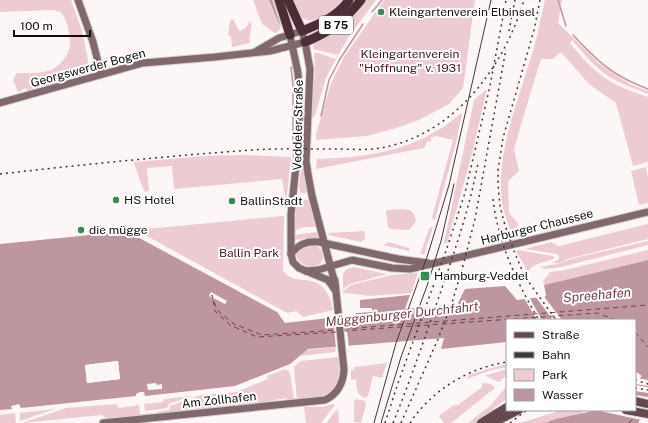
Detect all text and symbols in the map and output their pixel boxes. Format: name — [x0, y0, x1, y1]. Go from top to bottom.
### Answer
place label: Kleingartenverein Elbinsel — [389, 5, 536, 19]
marker: Kleingartenverein Elbinsel — [376, 7, 386, 17]
scale bar — [14, 12, 90, 38]
road number: B 75 — [319, 16, 353, 34]
text: 100 m — [20, 19, 53, 33]
street label: Georgswerder Bogen — [29, 46, 147, 90]
park label: Kleingartenverein "Hoffnung" v. 1931 — [359, 47, 461, 75]
street label: Veddeler Straße — [290, 79, 306, 170]
place label: HS Hotel — [124, 193, 175, 207]
place label: BallinStadt — [240, 194, 303, 208]
marker: HS Hotel — [111, 195, 121, 205]
marker: BallinStadt — [227, 196, 237, 206]
street label: Harburger Chaussee — [479, 206, 595, 248]
place label: die mügge — [89, 223, 148, 237]
marker: die mügge — [76, 225, 86, 235]
park label: Ballin Park — [219, 246, 279, 260]
place label: Hamburg-Veddel — [434, 269, 529, 283]
marker: Hamburg-Veddel — [419, 270, 431, 282]
water label: Spreehafen — [562, 285, 632, 305]
water label: Müggenburger Durchfahrt — [325, 299, 479, 329]
legend — [506, 319, 636, 411]
text: Straße — [542, 328, 580, 342]
text: Bahn — [542, 348, 571, 362]
text: Park — [542, 368, 568, 382]
text: Wasser — [542, 388, 583, 402]
street label: Am Zollhafen — [181, 389, 257, 411]

